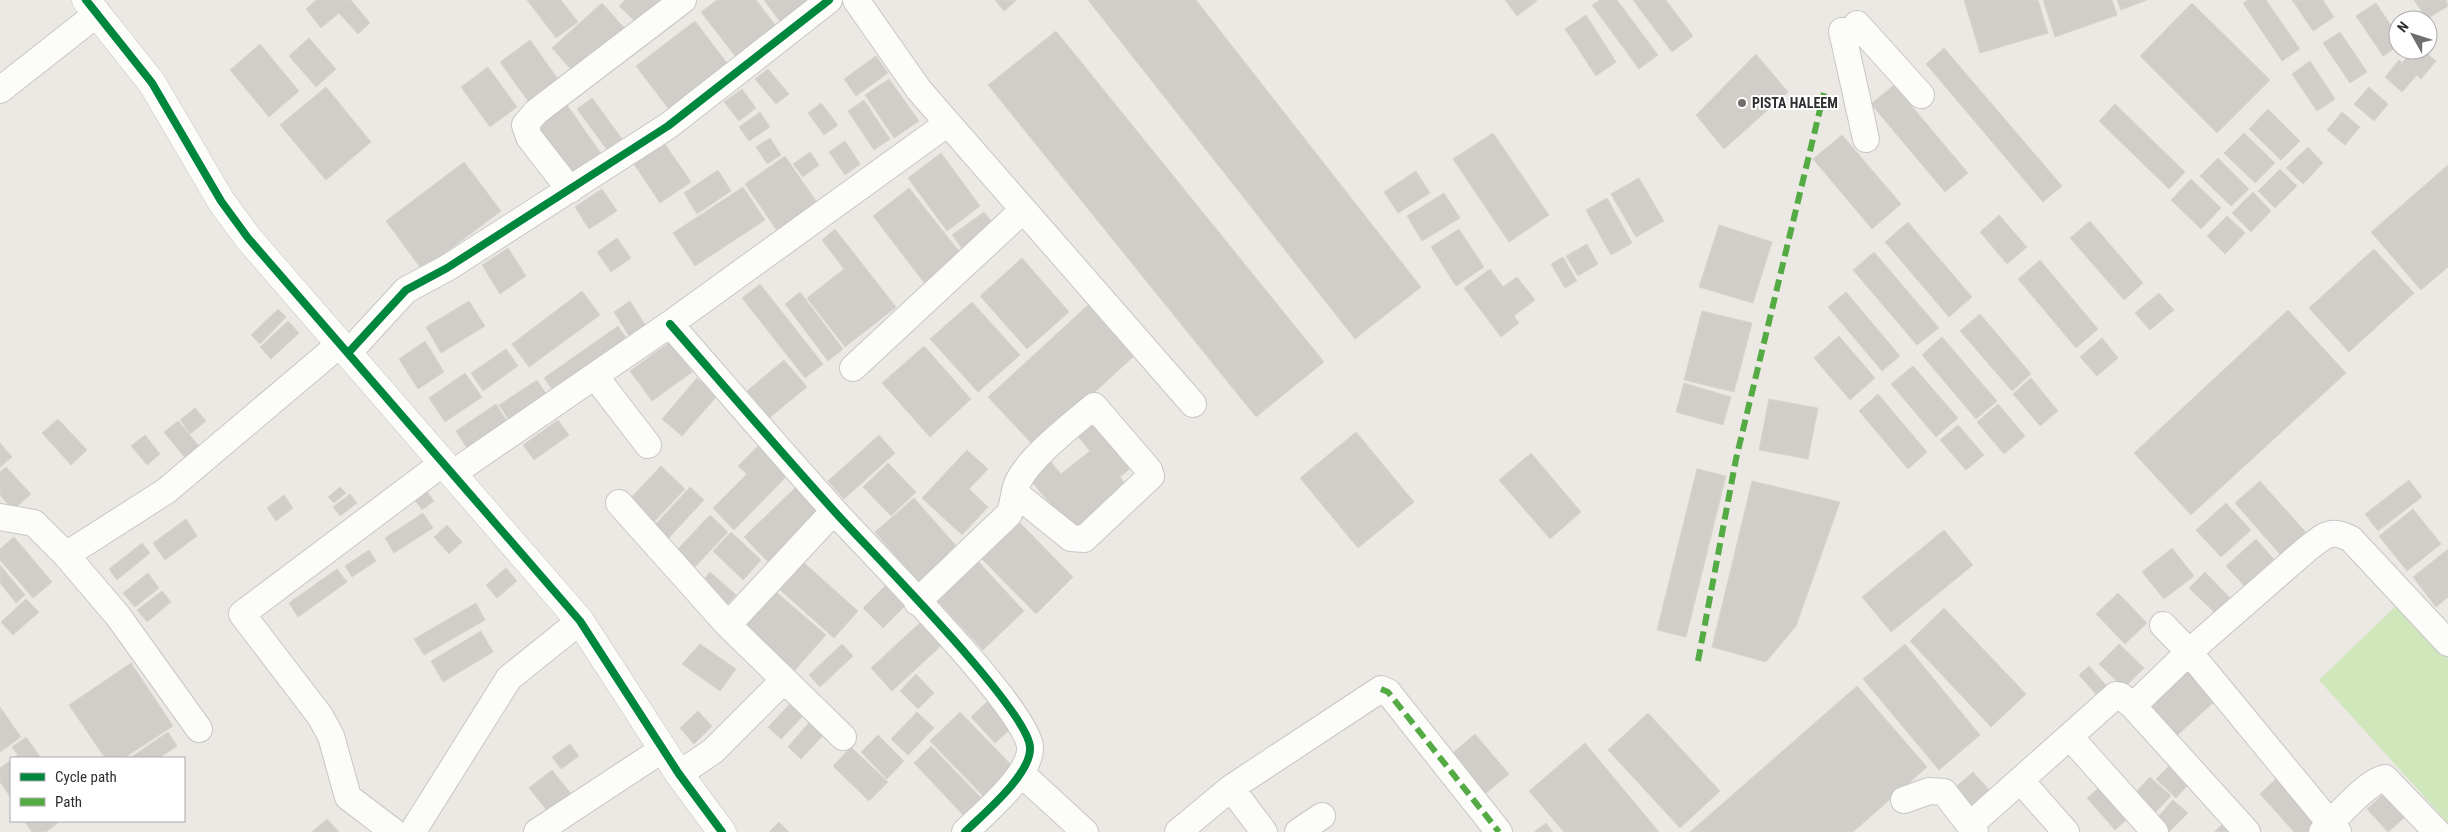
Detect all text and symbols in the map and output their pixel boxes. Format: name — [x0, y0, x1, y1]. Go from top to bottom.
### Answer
north arrow — [2388, 10, 2438, 60]
text: N — [2394, 18, 2412, 35]
place label: PISTA HALEEM — [1752, 95, 1838, 111]
marker: PISTA HALEEM — [1736, 97, 1748, 109]
legend — [10, 757, 185, 822]
text: Cycle path — [55, 768, 117, 786]
text: Path — [55, 793, 82, 811]

